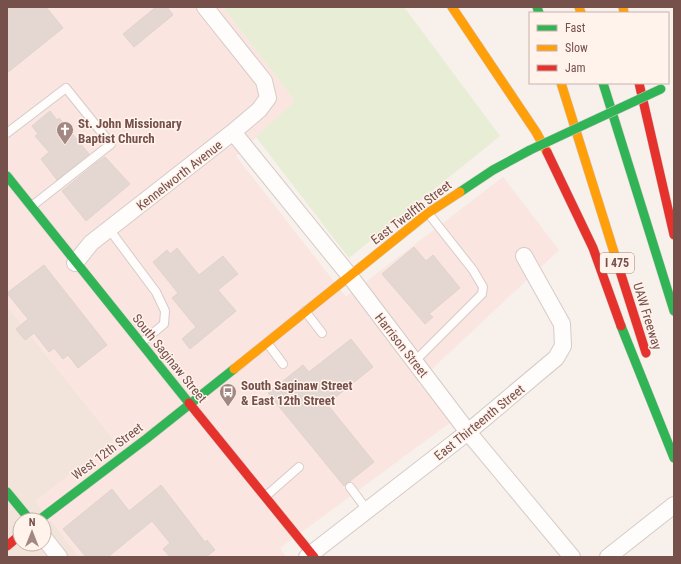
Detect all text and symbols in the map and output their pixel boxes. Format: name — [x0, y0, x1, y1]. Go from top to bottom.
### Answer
legend — [529, 12, 669, 84]
text: Fast — [565, 21, 586, 35]
text: Slow — [565, 41, 588, 55]
text: Jam — [565, 61, 586, 75]
place label: St. John Missionary Baptist Church — [78, 116, 182, 146]
church icon: St. John Missionary Baptist Church — [55, 120, 75, 145]
street label: Kennelworth Avenue — [134, 137, 225, 213]
street label: East Twelfth Street — [368, 177, 455, 248]
road number: I 475 — [600, 253, 634, 273]
street label: UAW Freeway — [630, 281, 665, 352]
street label: Harrison Street — [372, 310, 431, 381]
street label: South Saginaw Street — [129, 311, 210, 406]
place label: South Saginaw Street & East 12th Street — [241, 378, 353, 408]
street label: East Thirteenth Street — [431, 381, 527, 463]
bus stop icon: South Saginaw Street & East 12th Street — [218, 382, 238, 407]
street label: West 12th Street — [69, 420, 146, 483]
north arrow — [12, 512, 52, 552]
text: N — [29, 516, 36, 529]

